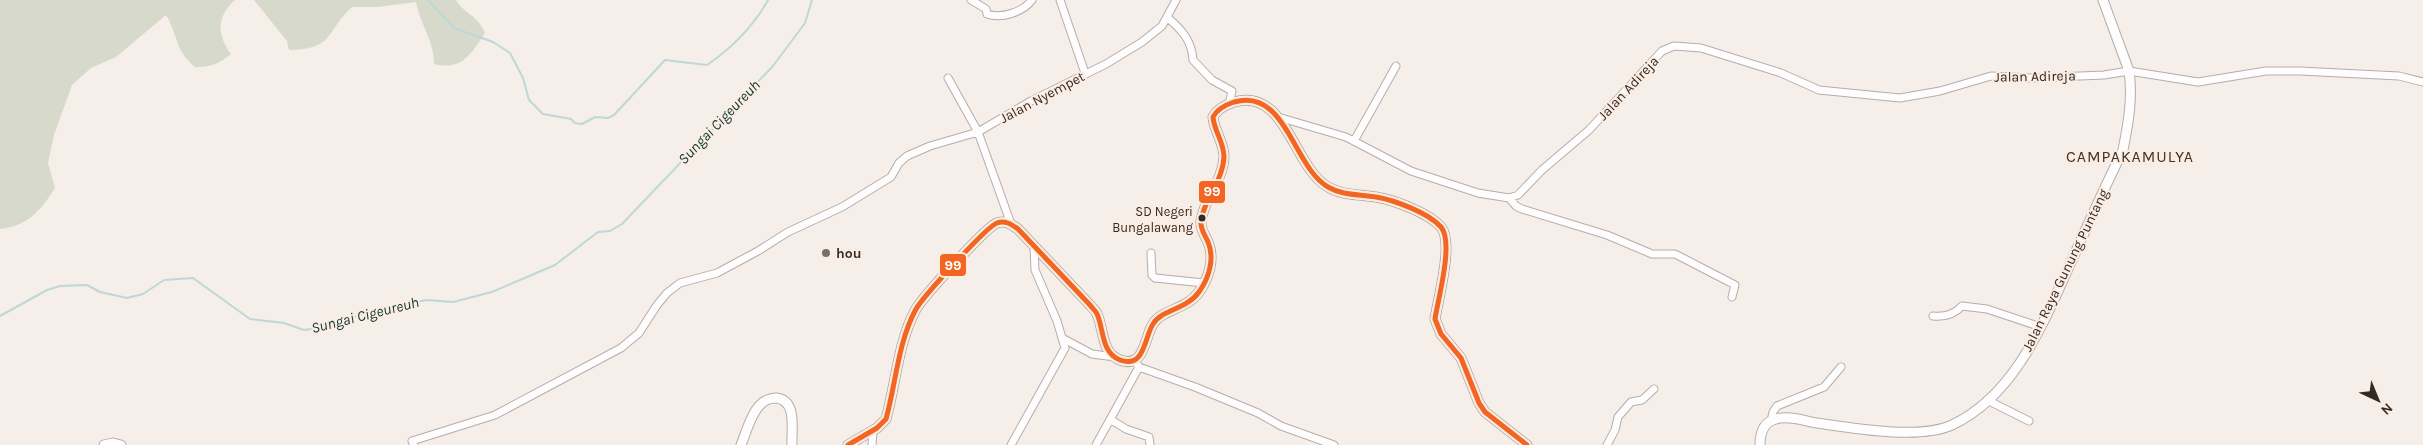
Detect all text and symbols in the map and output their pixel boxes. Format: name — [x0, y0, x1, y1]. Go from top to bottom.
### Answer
street label: Jalan Adireja — [1594, 53, 1662, 124]
street label: Jalan Adireja — [1994, 67, 2076, 86]
street label: Jalan Nyempet — [997, 68, 1088, 127]
water label: Sungai Cigeureuh — [674, 76, 764, 168]
district label: CAMPAKAMULYA — [2066, 147, 2194, 166]
line badge: 99 — [1198, 180, 1226, 204]
text: 99 — [1203, 183, 1221, 200]
street label: Jalan Raya Gunung Puntang — [2019, 186, 2112, 354]
place label: SD Negeri Bungalawang — [1112, 204, 1194, 235]
marker: SD Negeri Bungalawang — [1197, 213, 1207, 223]
place label: hou — [836, 245, 861, 262]
marker: hou — [820, 247, 832, 259]
line badge: 99 — [939, 253, 967, 277]
text: 99 — [944, 257, 962, 274]
water label: Sungai Cigeureuh — [309, 293, 421, 337]
north arrow — [2353, 375, 2403, 425]
text: N — [2377, 399, 2396, 419]

